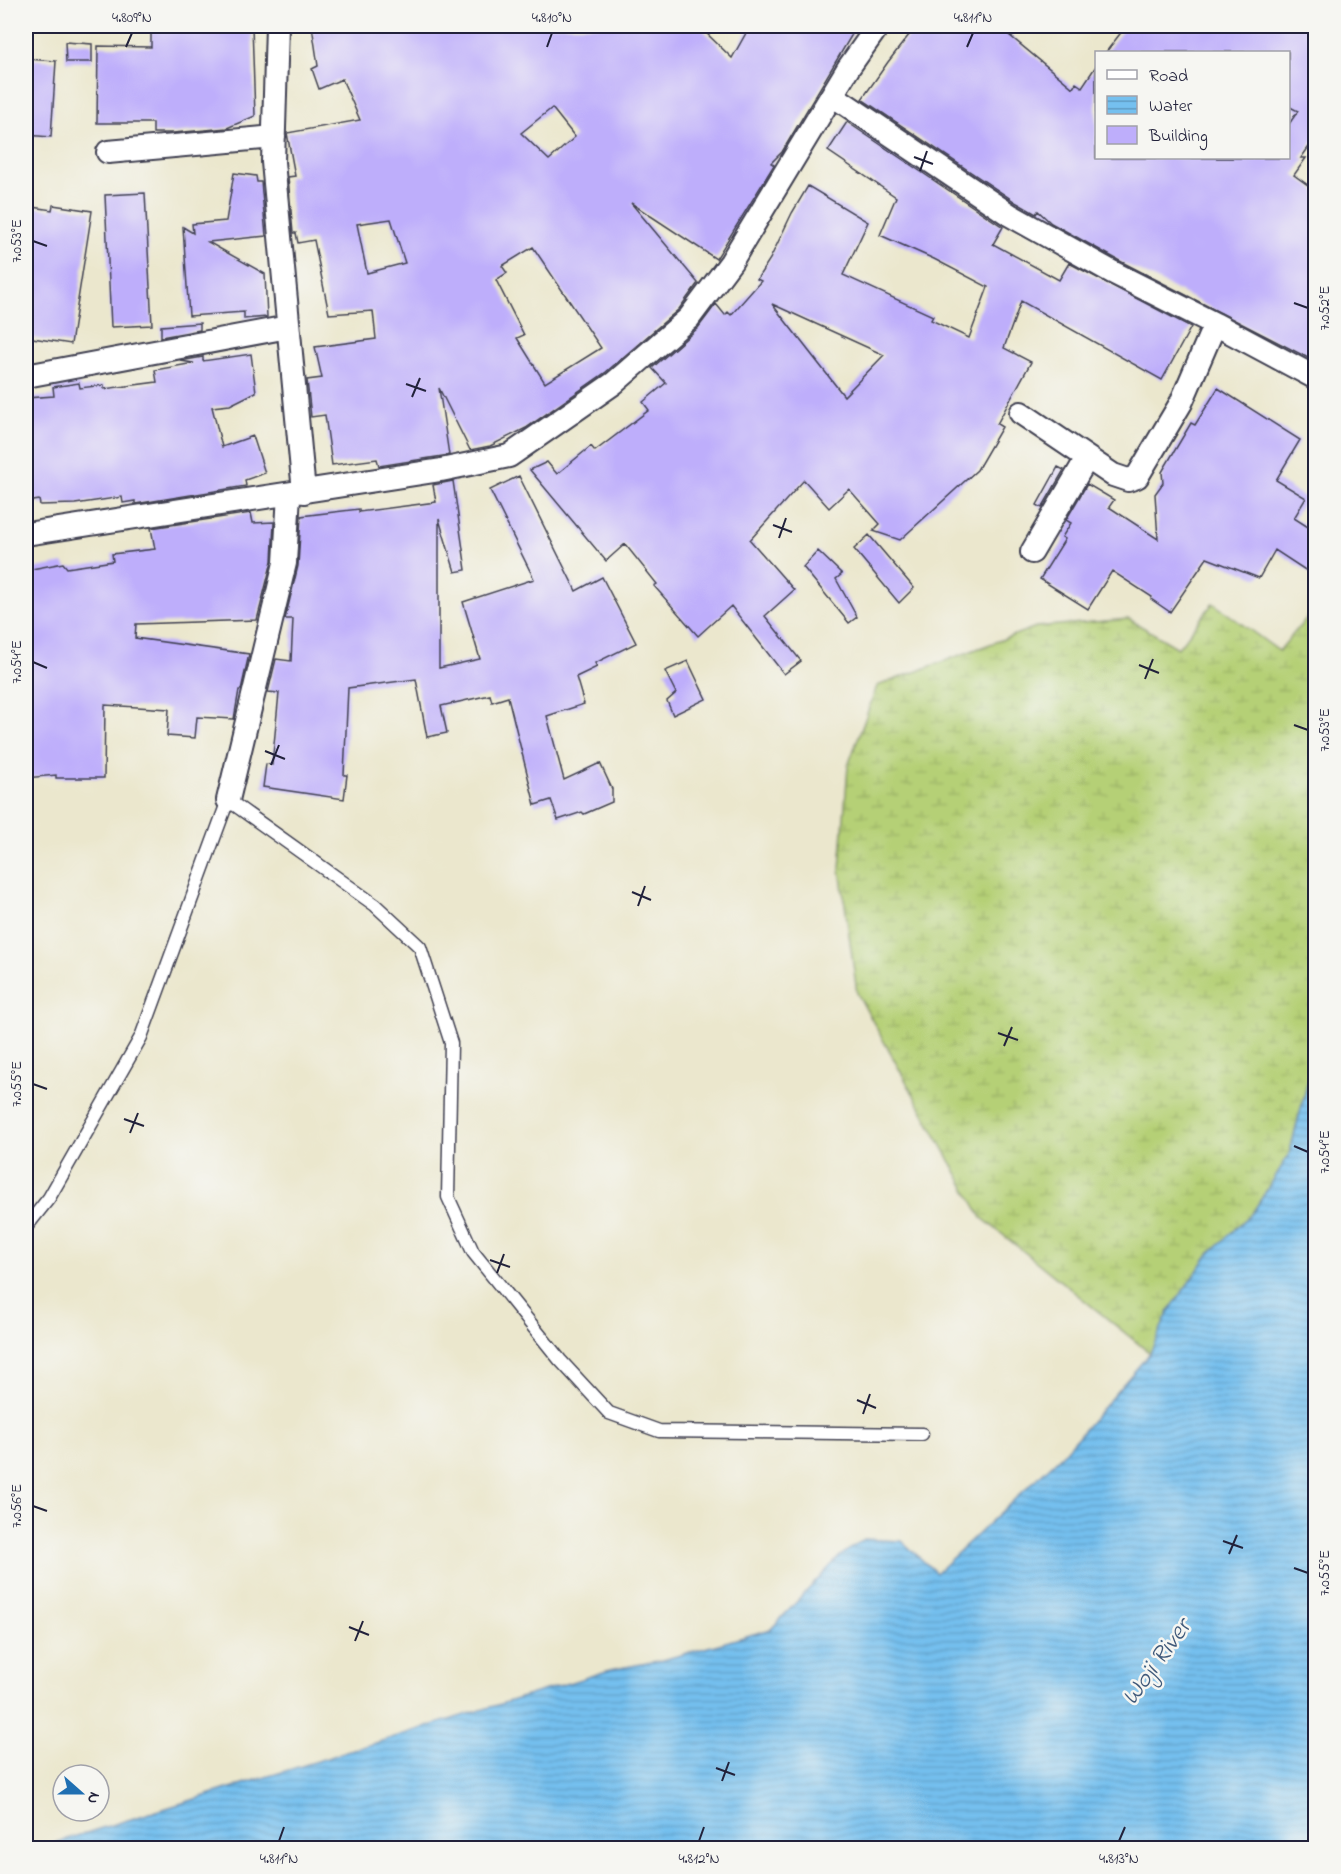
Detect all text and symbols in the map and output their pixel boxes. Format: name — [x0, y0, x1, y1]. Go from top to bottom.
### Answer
text: 4.809°N — [112, 7, 152, 29]
text: 4.810°N — [532, 7, 572, 29]
text: 4.811°N — [954, 7, 992, 29]
legend — [1095, 51, 1290, 159]
text: Road — [1149, 64, 1188, 90]
text: Water — [1149, 94, 1193, 120]
text: Building — [1148, 124, 1208, 151]
text: 7.053°E — [6, 219, 28, 263]
text: 7.052°E — [1314, 286, 1336, 330]
text: 7.054°E — [6, 640, 28, 684]
text: 7.053°E — [1314, 708, 1336, 752]
text: 7.055°E — [6, 1061, 28, 1107]
text: 7.054°E — [1314, 1130, 1336, 1174]
text: 7.056°E — [6, 1484, 28, 1528]
text: 7.055°E — [1314, 1550, 1336, 1596]
water label: Woji River — [1113, 1609, 1204, 1714]
north arrow — [51, 1763, 111, 1823]
text: N — [80, 1788, 106, 1807]
text: 4.811°N — [260, 1848, 298, 1870]
text: 4.812°N — [678, 1848, 720, 1870]
text: 4.813°N — [1099, 1848, 1139, 1870]

